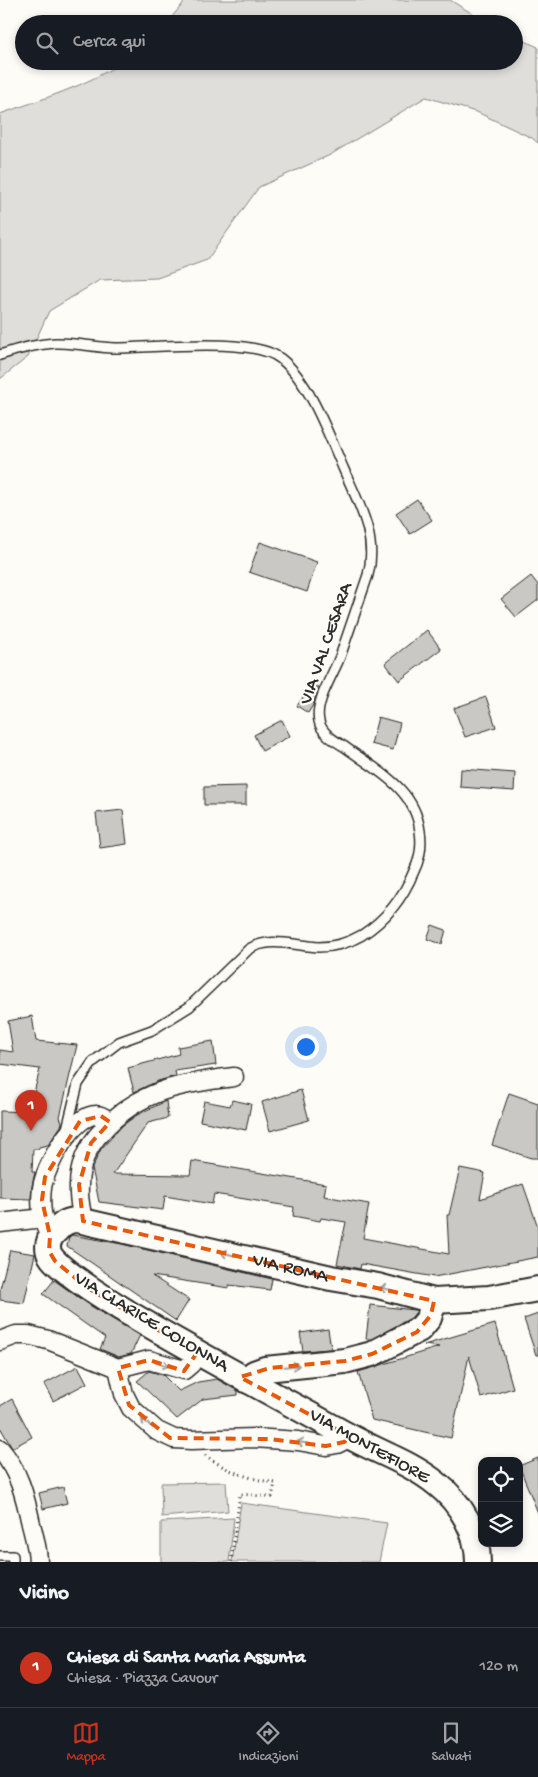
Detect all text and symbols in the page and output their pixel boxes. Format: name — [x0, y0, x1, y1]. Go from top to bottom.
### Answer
search box — [15, 15, 523, 70]
icon: search — [33, 29, 61, 57]
text: Cerca qui — [73, 31, 146, 54]
street label: VIA VAL CESARA — [295, 578, 359, 709]
your location — [293, 1034, 319, 1060]
pin: 1 — [15, 1090, 47, 1131]
one-way arrow — [220, 1249, 236, 1259]
street label: VIA ROMA — [249, 1249, 332, 1289]
street label: VIA CLARICE COLONNA — [69, 1267, 234, 1379]
one-way arrow — [379, 1283, 395, 1293]
one-way arrow — [153, 1360, 169, 1369]
one-way arrow — [283, 1361, 299, 1371]
street label: VIA MONTEFIORE — [304, 1404, 434, 1490]
one-way arrow — [141, 1417, 154, 1428]
one-way arrow — [297, 1437, 313, 1447]
map controls — [478, 1457, 523, 1547]
button: locate — [478, 1457, 523, 1502]
button: layers — [478, 1502, 523, 1547]
text: Vicino — [20, 1582, 69, 1607]
text: Chiesa di Santa Maria Assunta — [67, 1647, 305, 1670]
text: 1 — [33, 1658, 39, 1677]
text: 120 m — [479, 1658, 518, 1677]
text: Chiesa · Piazza Cavour — [67, 1670, 217, 1689]
tab: Mappa — [66, 1719, 106, 1766]
tab: Indicazioni — [239, 1719, 298, 1766]
tab: Salvati — [431, 1719, 472, 1766]

